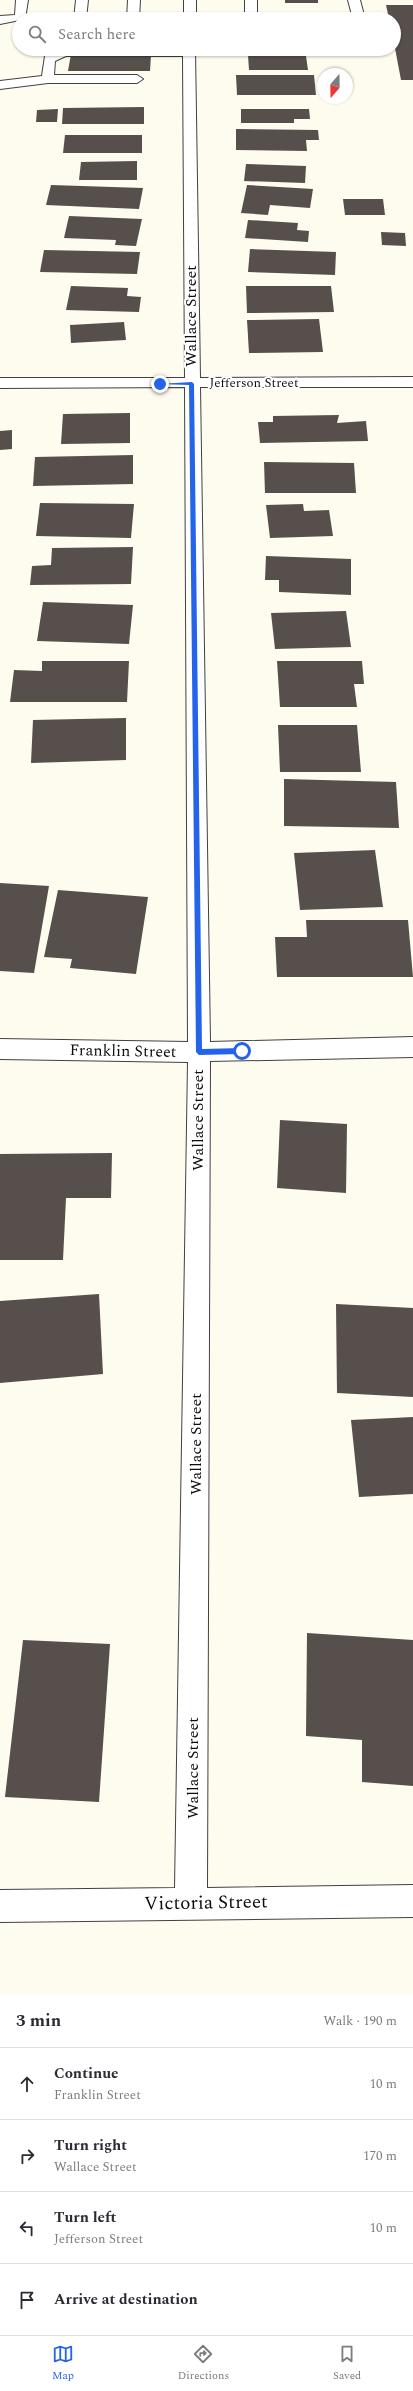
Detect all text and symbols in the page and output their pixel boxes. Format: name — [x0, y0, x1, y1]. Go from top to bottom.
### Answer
search box — [12, 12, 401, 56]
icon: search — [26, 23, 48, 45]
text: Search here — [58, 23, 136, 46]
north arrow — [317, 68, 353, 104]
street label: Wallace Street — [179, 265, 203, 367]
street label: Jefferson Street — [209, 373, 299, 393]
route end — [151, 375, 169, 393]
street label: Franklin Street — [69, 1038, 177, 1064]
route start — [233, 1042, 251, 1060]
street label: Wallace Street — [186, 1069, 210, 1171]
street label: Wallace Street — [184, 1393, 208, 1495]
street label: Wallace Street — [181, 1717, 205, 1819]
street label: Victoria Street — [144, 1887, 268, 1919]
text: 3 min — [16, 2008, 61, 2034]
text: Walk · 190 m — [323, 2011, 397, 2031]
text: Continue — [54, 2062, 119, 2085]
icon: ahead — [16, 2073, 38, 2095]
text: 10 m — [370, 2074, 397, 2094]
text: Franklin Street — [54, 2085, 141, 2105]
text: Turn right — [54, 2134, 127, 2157]
icon: right — [16, 2145, 38, 2167]
text: 170 m — [363, 2146, 397, 2166]
text: Wallace Street — [54, 2157, 137, 2177]
text: Turn left — [54, 2206, 116, 2229]
icon: left — [16, 2217, 38, 2239]
text: 10 m — [370, 2218, 397, 2238]
text: Jefferson Street — [54, 2229, 143, 2249]
text: Arrive at destination — [54, 2288, 198, 2311]
icon: arrive — [16, 2289, 38, 2311]
tab: Map — [52, 2343, 74, 2384]
tab: Directions — [178, 2343, 229, 2384]
tab: Saved — [333, 2343, 361, 2384]

